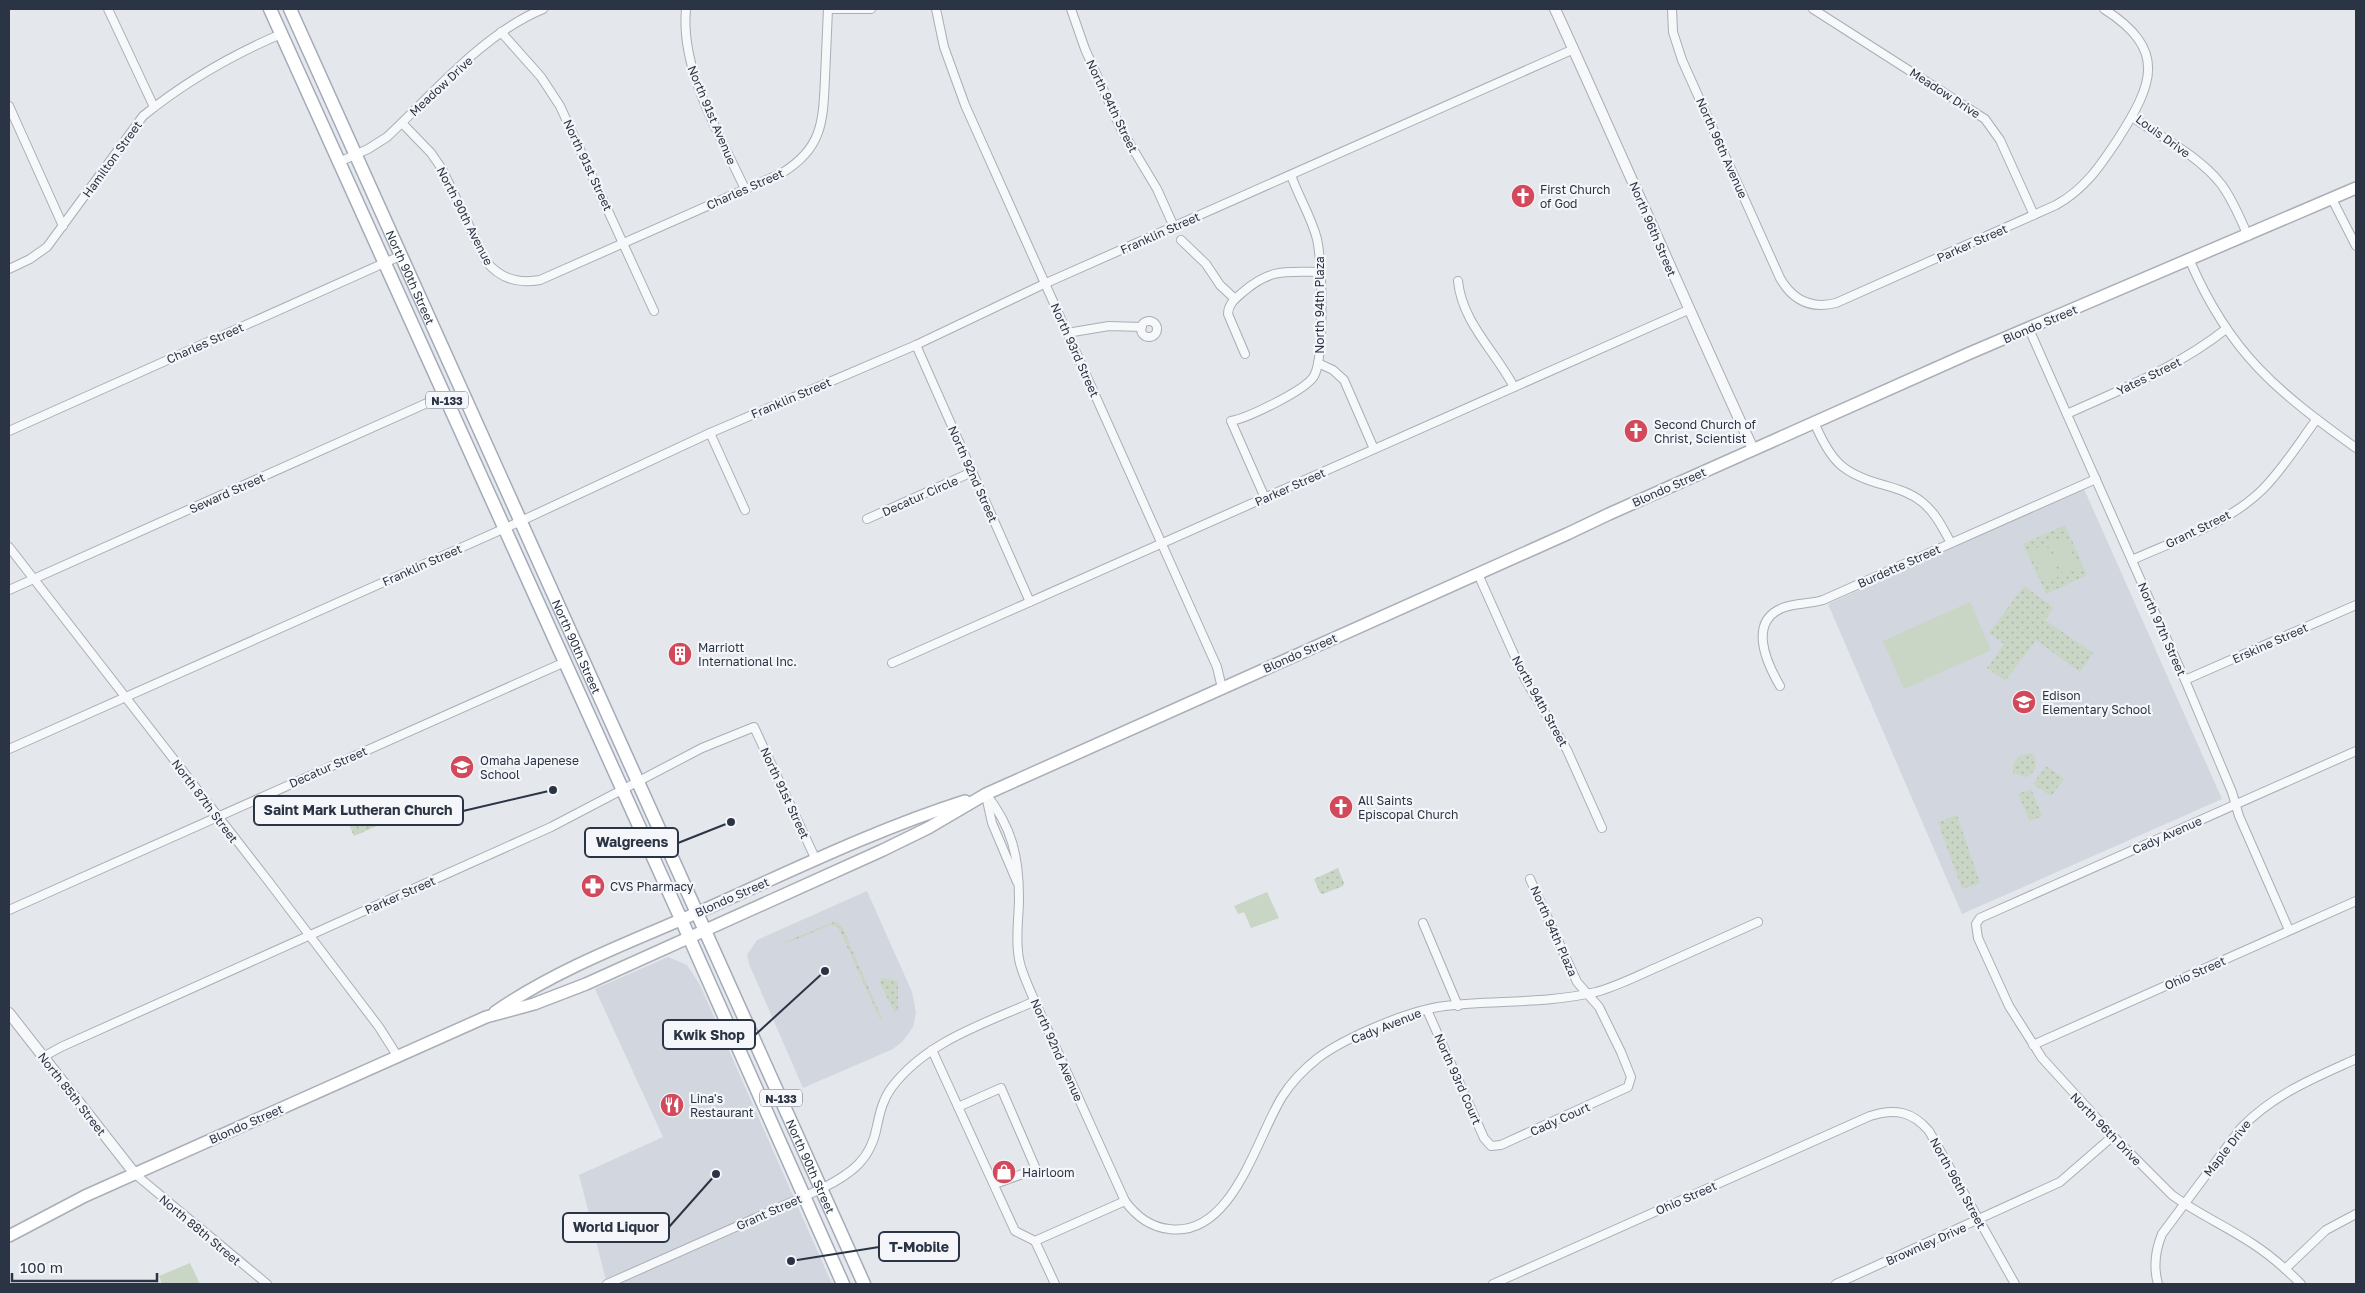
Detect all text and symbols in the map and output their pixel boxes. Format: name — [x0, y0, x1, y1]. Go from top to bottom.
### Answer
street label: Meadow Drive — [406, 53, 476, 119]
street label: North 94th Street — [1083, 57, 1141, 155]
street label: North 91st Avenue — [684, 63, 740, 167]
street label: Meadow Drive — [1907, 65, 1983, 121]
street label: North 96th Avenue — [1693, 95, 1751, 201]
street label: Louis Drive — [2133, 111, 2193, 161]
street label: North 91st Street — [560, 117, 616, 213]
street label: Hamilton Street — [79, 118, 145, 200]
street label: North 90th Avenue — [434, 164, 496, 268]
street label: Charles Street — [704, 165, 786, 213]
street label: North 96th Street — [1626, 179, 1680, 279]
place label: First Church of God — [1540, 182, 1610, 211]
church icon: First Church of God — [1510, 183, 1536, 209]
street label: Franklin Street — [1118, 209, 1202, 257]
street label: Parker Street — [1934, 221, 2010, 265]
street label: North 90th Street — [383, 228, 439, 327]
street label: North 94th Plaza — [1312, 256, 1327, 354]
street label: North 93rd Street — [1048, 301, 1103, 399]
street label: Blondo Street — [2001, 302, 2080, 346]
street label: Charles Street — [164, 319, 246, 367]
street label: Yates Street — [2114, 354, 2184, 398]
street label: Franklin Street — [749, 374, 834, 422]
road number: N-133 — [426, 392, 468, 408]
place label: Second Church of Christ, Scientist — [1654, 417, 1757, 446]
church icon: Second Church of Christ, Scientist — [1623, 418, 1649, 444]
street label: North 92nd Street — [945, 423, 1001, 525]
street label: Blondo Street — [1630, 464, 1709, 510]
street label: Parker Street — [1252, 465, 1328, 509]
street label: Seward Street — [187, 470, 267, 516]
street label: Decatur Circle — [880, 473, 960, 519]
street label: Grant Street — [2163, 507, 2233, 551]
street label: Franklin Street — [380, 541, 464, 589]
street label: Burdette Street — [1855, 541, 1943, 591]
street label: North 97th Street — [2135, 580, 2189, 678]
street label: North 90th Street — [549, 597, 605, 696]
street label: Erskine Street — [2230, 620, 2310, 666]
street label: Blondo Street — [1261, 630, 1340, 676]
place label: Marriott International Inc. — [698, 640, 797, 669]
building icon: Marriott International Inc. — [667, 641, 693, 667]
street label: North 94th Street — [1509, 653, 1571, 749]
place label: Edison Elementary School — [2042, 688, 2151, 717]
school or university icon: Edison Elementary School — [2011, 689, 2037, 715]
street label: Decatur Street — [287, 743, 370, 791]
street label: North 91st Street — [757, 745, 813, 841]
place label: Omaha Japenese School — [480, 753, 579, 782]
school or university icon: Omaha Japenese School — [449, 754, 475, 780]
street label: North 87th Street — [169, 756, 241, 846]
place label: All Saints Episcopal Church — [1358, 793, 1458, 822]
church icon: All Saints Episcopal Church — [1328, 794, 1354, 820]
callout: Saint Mark Lutheran Church — [254, 796, 463, 825]
text: Saint Mark Lutheran Church — [264, 801, 452, 818]
street label: Cady Avenue — [2130, 813, 2204, 857]
callout: Walgreens — [585, 828, 678, 857]
text: Walgreens — [596, 833, 669, 850]
street label: Parker Street — [362, 873, 438, 917]
pharmacy icon: CVS Pharmacy — [580, 873, 606, 899]
street label: Blondo Street — [693, 874, 772, 920]
place label: CVS Pharmacy — [610, 879, 694, 894]
street label: North 94th Plaza — [1527, 883, 1581, 979]
street label: Ohio Street — [2162, 953, 2228, 993]
street label: North 92nd Avenue — [1028, 996, 1086, 1104]
street label: Cady Avenue — [1349, 1005, 1423, 1047]
callout: Kwik Shop — [663, 1020, 755, 1049]
text: Kwik Shop — [673, 1026, 745, 1043]
street label: North 93rd Court — [1431, 1031, 1485, 1127]
street label: North 85th Street — [35, 1049, 109, 1139]
street label: North 96th Drive — [2067, 1089, 2145, 1169]
road number: N-133 — [760, 1090, 802, 1106]
place label: Lina's Restaurant — [690, 1091, 754, 1120]
restaurant icon: Lina's Restaurant — [659, 1092, 685, 1118]
street label: Cady Court — [1528, 1099, 1593, 1139]
street label: Blondo Street — [207, 1101, 286, 1147]
street label: North 90th Street — [783, 1117, 839, 1216]
street label: Maple Drive — [2200, 1117, 2254, 1179]
street label: North 96th Street — [1927, 1135, 1989, 1231]
shop icon: Hairloom — [991, 1159, 1017, 1185]
place label: Hairloom — [1022, 1165, 1075, 1180]
street label: Ohio Street — [1653, 1178, 1719, 1218]
street label: Grant Street — [734, 1191, 804, 1233]
street label: North 88th Street — [156, 1192, 244, 1269]
callout: World Liquor — [563, 1213, 669, 1242]
text: World Liquor — [573, 1218, 660, 1235]
street label: Brownley Drive — [1883, 1220, 1969, 1268]
callout: T-Mobile — [879, 1232, 959, 1261]
text: T-Mobile — [889, 1238, 949, 1255]
scale bar — [12, 1250, 158, 1282]
text: 100 m — [20, 1258, 63, 1276]

